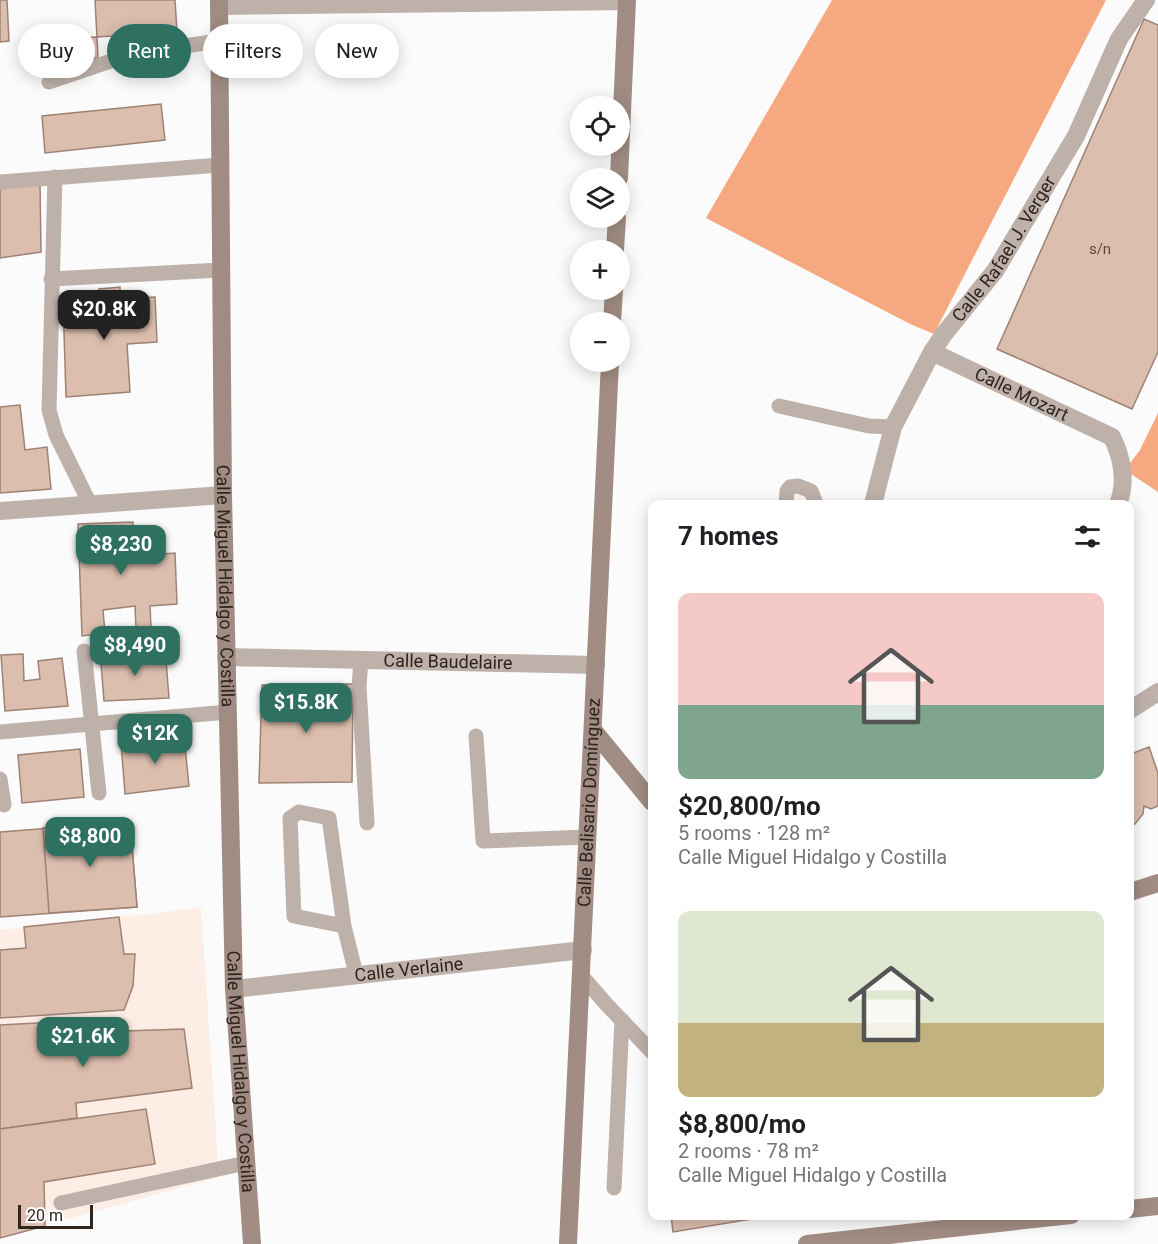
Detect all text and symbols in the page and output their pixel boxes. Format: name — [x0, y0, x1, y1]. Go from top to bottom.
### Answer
chip: Buy — [18, 24, 95, 78]
chip: Rent — [107, 24, 191, 78]
chip: Filters — [203, 24, 303, 78]
chip: New — [315, 24, 399, 78]
map controls — [570, 96, 630, 372]
button: locate — [570, 96, 630, 156]
button: layers — [570, 168, 630, 228]
street label: Calle Rafael J. Verger — [947, 172, 1060, 326]
button: + — [570, 240, 630, 300]
house number: s/n — [1089, 240, 1111, 258]
pin: $20.8K — [55, 290, 153, 341]
text: $20.8K — [72, 297, 136, 321]
button: − — [570, 312, 630, 372]
street label: Calle Mozart — [971, 363, 1072, 425]
street label: Calle Miguel Hidalgo y Costilla — [213, 465, 239, 707]
icon: filters — [1071, 520, 1104, 553]
text: 7 homes — [678, 521, 779, 551]
pin: $8,230 — [72, 525, 170, 576]
text: $8,230 — [90, 532, 152, 556]
pin: $8,490 — [86, 626, 184, 677]
icon: home — [837, 632, 945, 740]
text: $8,490 — [104, 633, 166, 657]
street label: Calle Baudelaire — [383, 649, 513, 673]
pin: $15.8K — [257, 683, 355, 734]
text: $15.8K — [274, 690, 338, 714]
street label: Calle Belisario Domínguez — [573, 698, 604, 907]
pin: $12K — [119, 714, 191, 765]
text: $12K — [131, 721, 179, 745]
text: $20,800/mo — [678, 791, 821, 821]
pin: $8,800 — [41, 817, 139, 868]
text: 5 rooms · 128 m² — [678, 821, 830, 845]
text: $8,800 — [59, 824, 121, 848]
text: Calle Miguel Hidalgo y Costilla — [678, 845, 947, 869]
street label: Calle Miguel Hidalgo y Costilla — [223, 950, 259, 1193]
icon: home — [837, 950, 945, 1058]
street label: Calle Verlaine — [353, 952, 464, 985]
pin: $21.6K — [34, 1017, 132, 1068]
text: $21.6K — [51, 1024, 115, 1048]
text: $8,800/mo — [678, 1109, 806, 1139]
text: 2 rooms · 78 m² — [678, 1139, 819, 1163]
text: Calle Miguel Hidalgo y Costilla — [678, 1163, 947, 1187]
scale bar — [18, 1202, 93, 1230]
text: 20 m — [27, 1206, 63, 1225]

